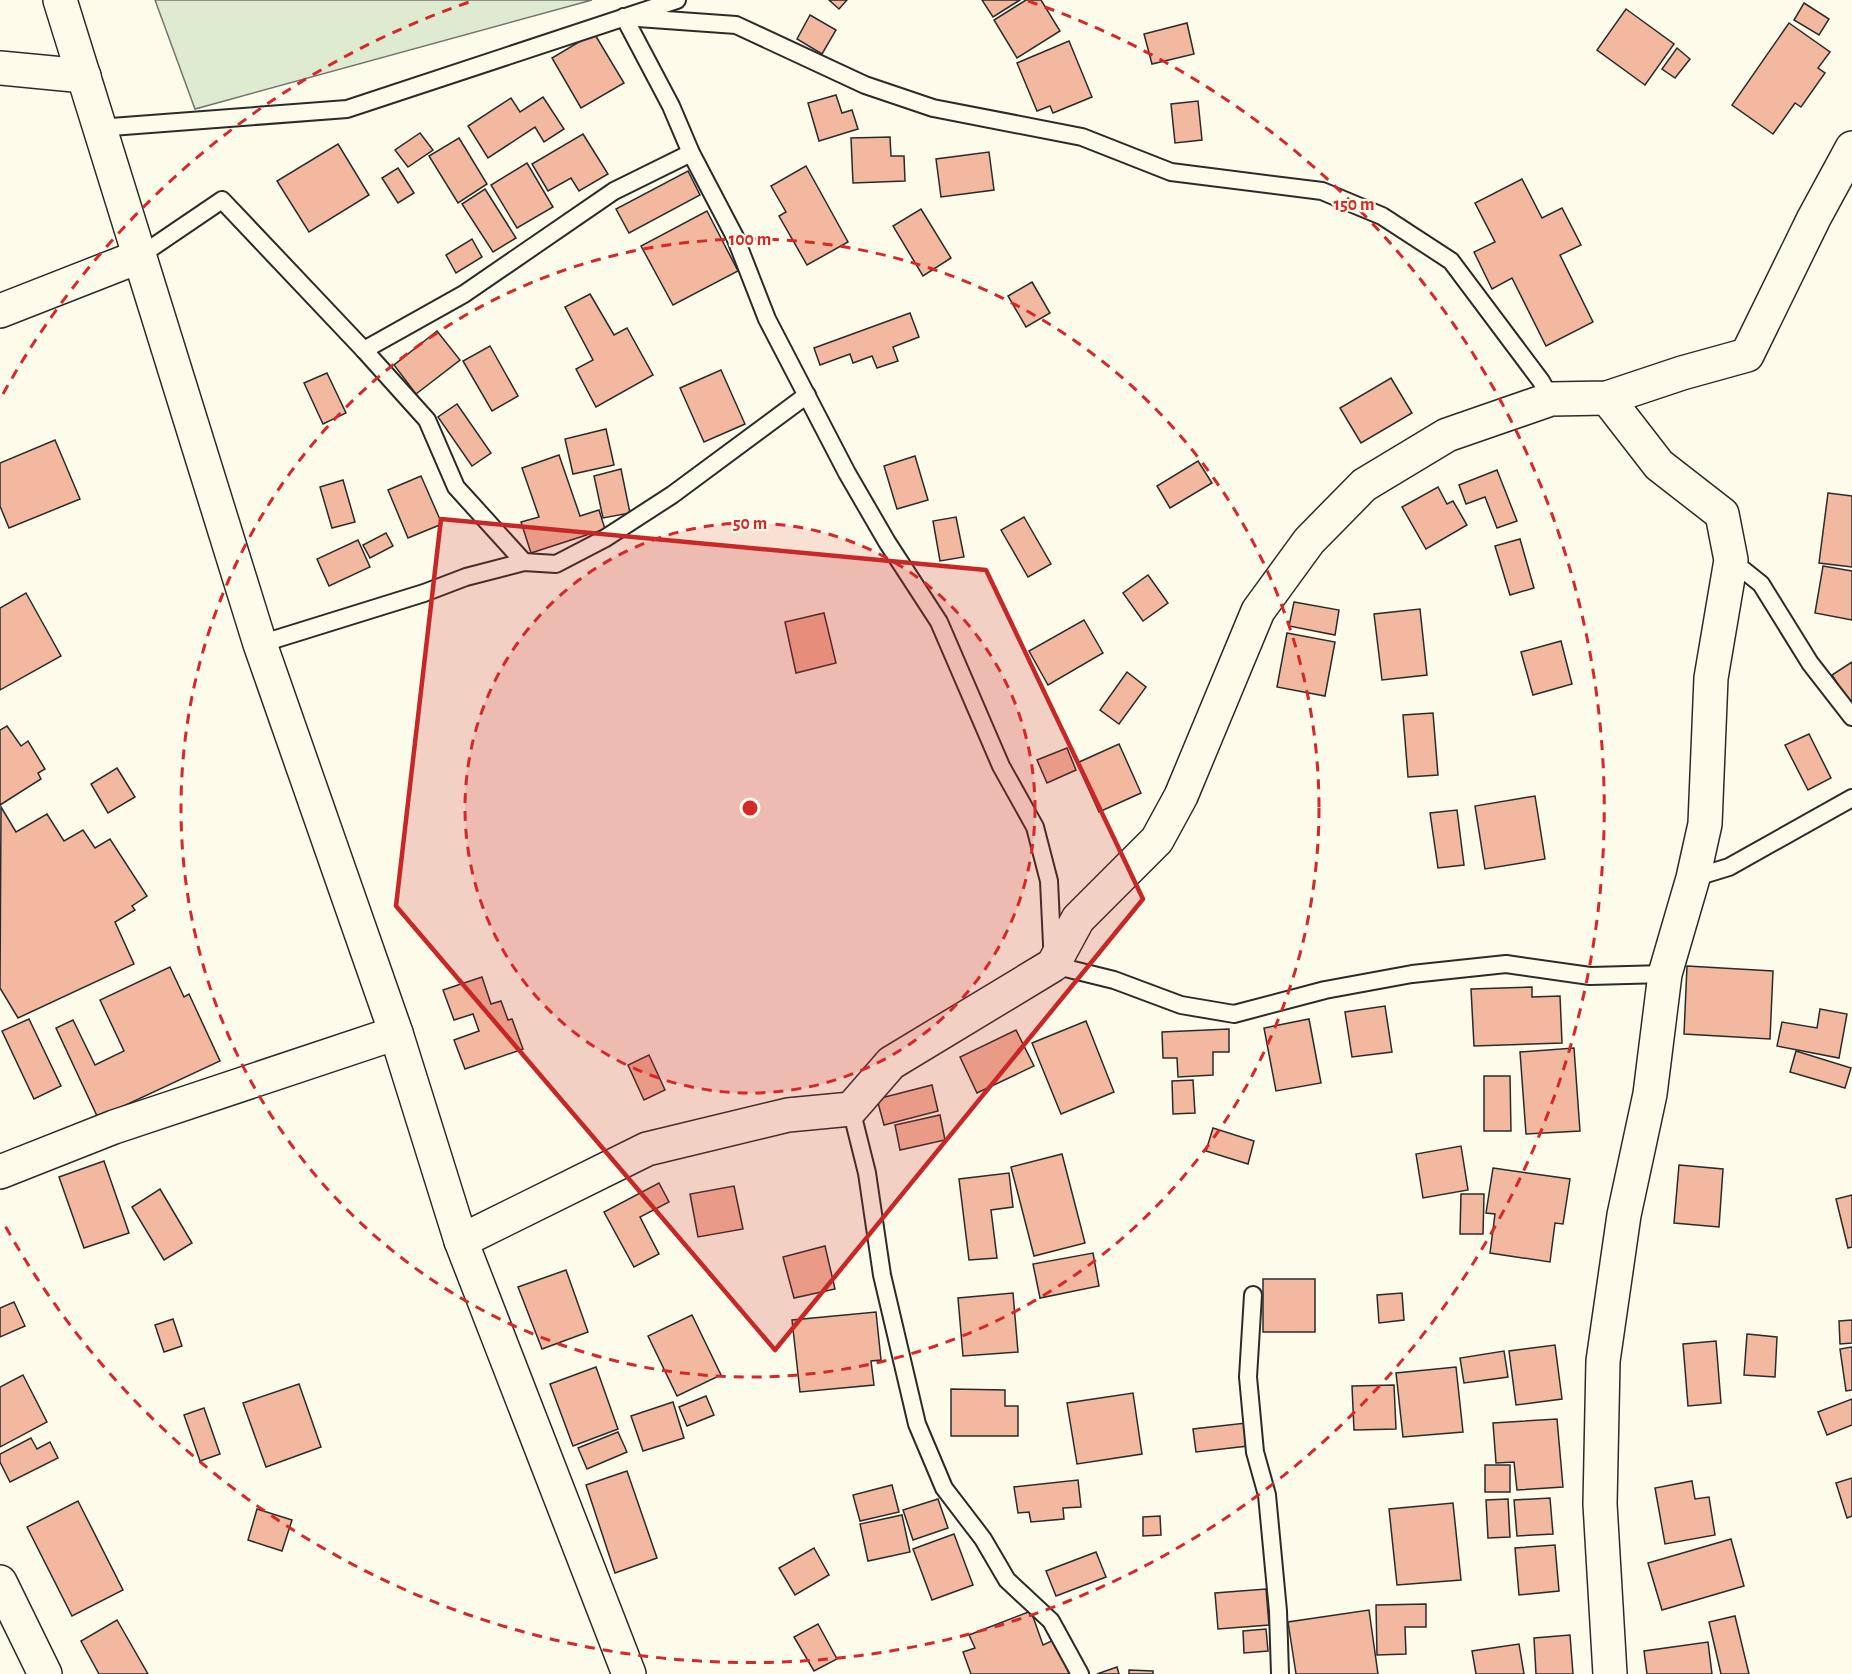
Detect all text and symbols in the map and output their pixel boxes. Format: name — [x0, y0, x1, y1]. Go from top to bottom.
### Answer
text: 150 m — [1334, 196, 1374, 214]
text: 100 m — [729, 231, 771, 249]
text: 50 m — [733, 515, 767, 533]
centre of rings — [740, 798, 760, 818]

